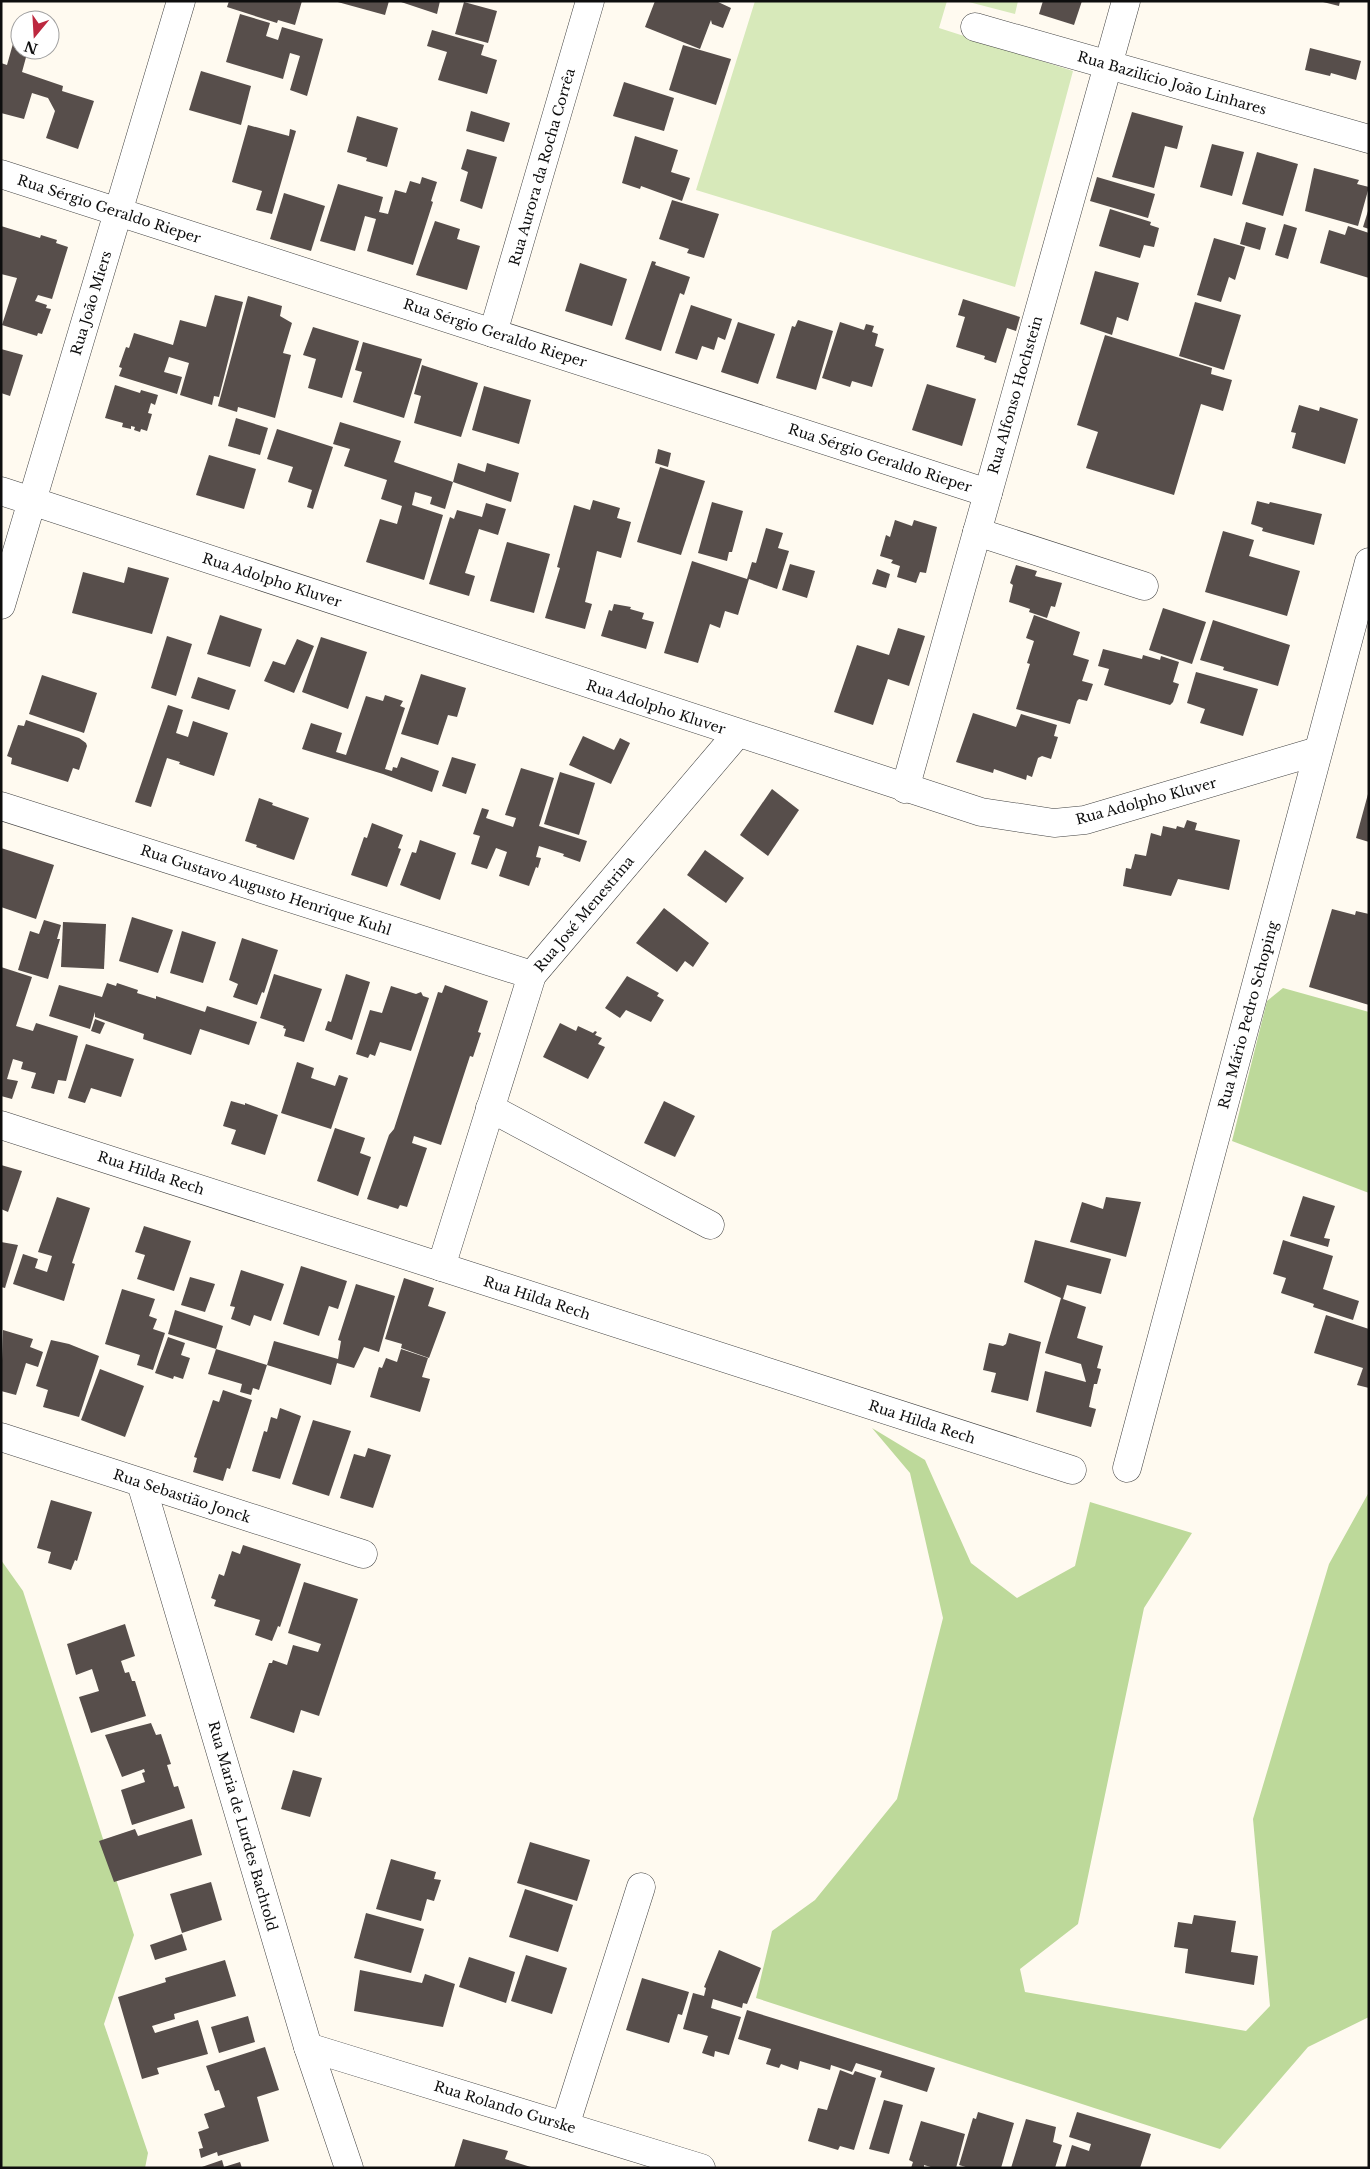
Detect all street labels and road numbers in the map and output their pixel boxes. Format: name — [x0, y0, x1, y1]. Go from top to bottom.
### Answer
street label: Rua Bazilício João Linhares — [1075, 47, 1269, 119]
street label: Rua Aurora da Rocha Corrêa — [505, 66, 579, 268]
street label: Rua Sérgio Geraldo Rieper — [15, 171, 203, 247]
street label: Rua João Miers — [67, 249, 115, 357]
street label: Rua Sérgio Geraldo Rieper — [401, 295, 589, 371]
street label: Rua Alfonso Hochstein — [984, 313, 1046, 476]
street label: Rua Sérgio Geraldo Rieper — [786, 420, 974, 496]
street label: Rua Adolpho Kluver — [200, 549, 344, 611]
street label: Rua Adolpho Kluver — [584, 676, 728, 738]
street label: Rua Adolpho Kluver — [1073, 773, 1219, 828]
street label: Rua Gustavo Augusto Henrique Kuhl — [138, 841, 394, 939]
street label: Rua José Menestrina — [530, 852, 638, 976]
street label: Rua Mário Pedro Schoping — [1214, 919, 1282, 1111]
street label: Rua Hilda Rech — [95, 1147, 207, 1199]
street label: Rua Hilda Rech — [481, 1272, 593, 1324]
street label: Rua Hilda Rech — [866, 1396, 978, 1448]
street label: Rua Sebastião Jonck — [111, 1465, 253, 1527]
street label: Rua Maria de Lurdes Bachtold — [204, 1719, 282, 1934]
street label: Rua Rolando Gurske — [432, 2077, 578, 2137]

